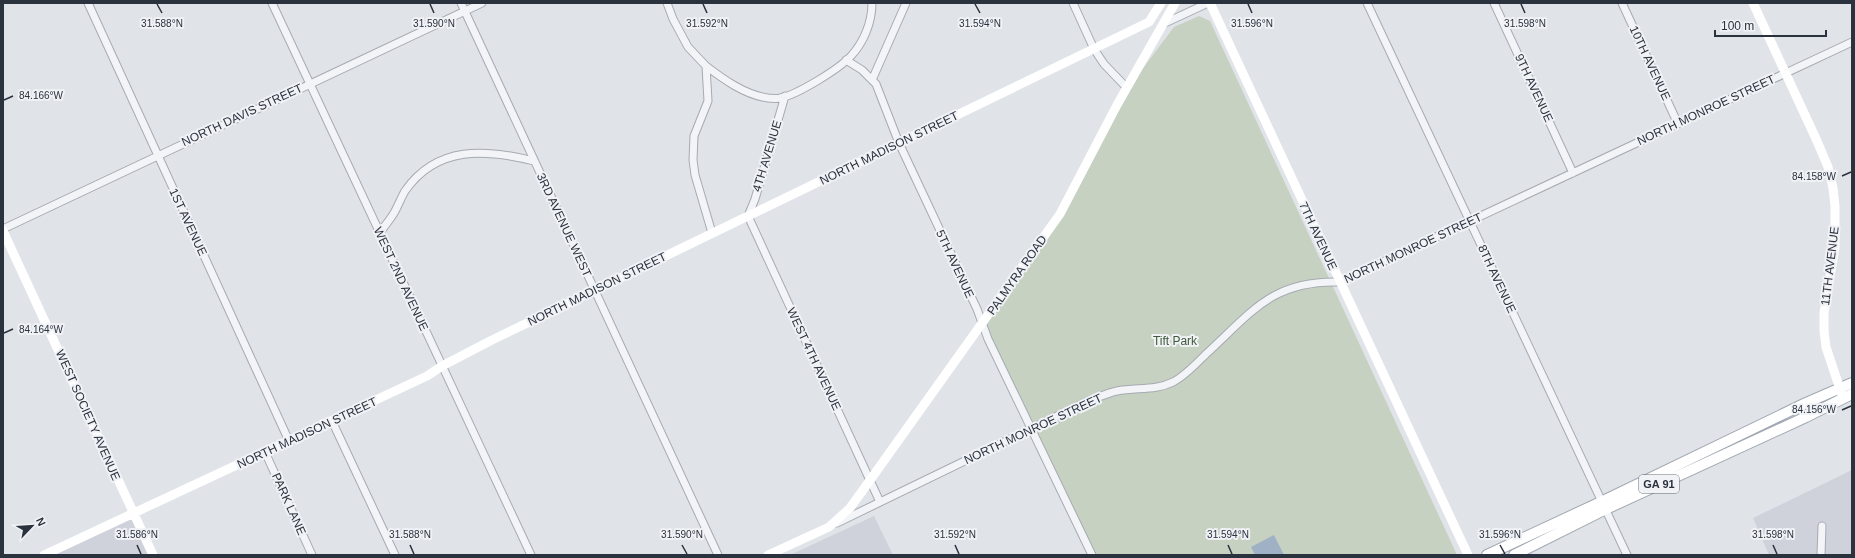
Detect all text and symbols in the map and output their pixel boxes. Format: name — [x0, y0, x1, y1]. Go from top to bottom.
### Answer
scale bar — [1715, 12, 1826, 38]
text: 31.588°N — [141, 18, 183, 29]
text: 31.590°N — [413, 18, 455, 29]
text: 31.592°N — [686, 18, 728, 29]
text: 31.594°N — [959, 18, 1001, 29]
text: 31.596°N — [1231, 18, 1273, 29]
text: 31.598°N — [1504, 18, 1546, 29]
text: 100 m — [1721, 19, 1754, 33]
street label: 10TH AVENUE — [1627, 24, 1673, 102]
street label: 9TH AVENUE — [1512, 52, 1556, 124]
street label: NORTH MONROE STREET — [1635, 72, 1778, 148]
street label: NORTH DAVIS STREET — [179, 81, 305, 149]
text: 84.166°W — [19, 90, 64, 101]
street label: NORTH MADISON STREET — [817, 108, 961, 188]
street label: 4TH AVENUE — [750, 119, 784, 193]
street label: 3RD AVENUE WEST — [534, 171, 595, 280]
text: 84.158°W — [1792, 171, 1837, 182]
street label: 1ST AVENUE — [166, 186, 210, 258]
street label: 7TH AVENUE — [1296, 200, 1340, 272]
street label: NORTH MONROE STREET — [1342, 210, 1485, 286]
street label: WEST 2ND AVENUE — [371, 225, 431, 333]
street label: 11TH AVENUE — [1818, 226, 1842, 306]
street label: 5TH AVENUE — [933, 228, 977, 300]
street label: PALMYRA ROAD — [984, 232, 1050, 317]
street label: 8TH AVENUE — [1475, 243, 1519, 315]
street label: NORTH MADISON STREET — [525, 249, 669, 329]
street label: WEST 4TH AVENUE — [784, 305, 844, 413]
text: 84.164°W — [19, 324, 64, 335]
park label: Tift Park — [1153, 334, 1198, 348]
street label: WEST SOCIETY AVENUE — [53, 348, 123, 482]
street label: NORTH MONROE STREET — [962, 391, 1105, 467]
street label: NORTH MADISON STREET — [235, 394, 380, 472]
text: 84.156°W — [1792, 404, 1837, 415]
street label: PARK LANE — [269, 471, 309, 537]
road number: GA 91 — [1639, 475, 1679, 493]
north arrow — [12, 506, 52, 546]
text: N — [34, 516, 48, 528]
text: 31.586°N — [116, 529, 158, 540]
text: 31.588°N — [389, 529, 431, 540]
text: 31.590°N — [661, 529, 703, 540]
text: 31.592°N — [934, 529, 976, 540]
text: 31.594°N — [1207, 529, 1249, 540]
text: 31.596°N — [1479, 529, 1521, 540]
text: 31.598°N — [1752, 529, 1794, 540]

